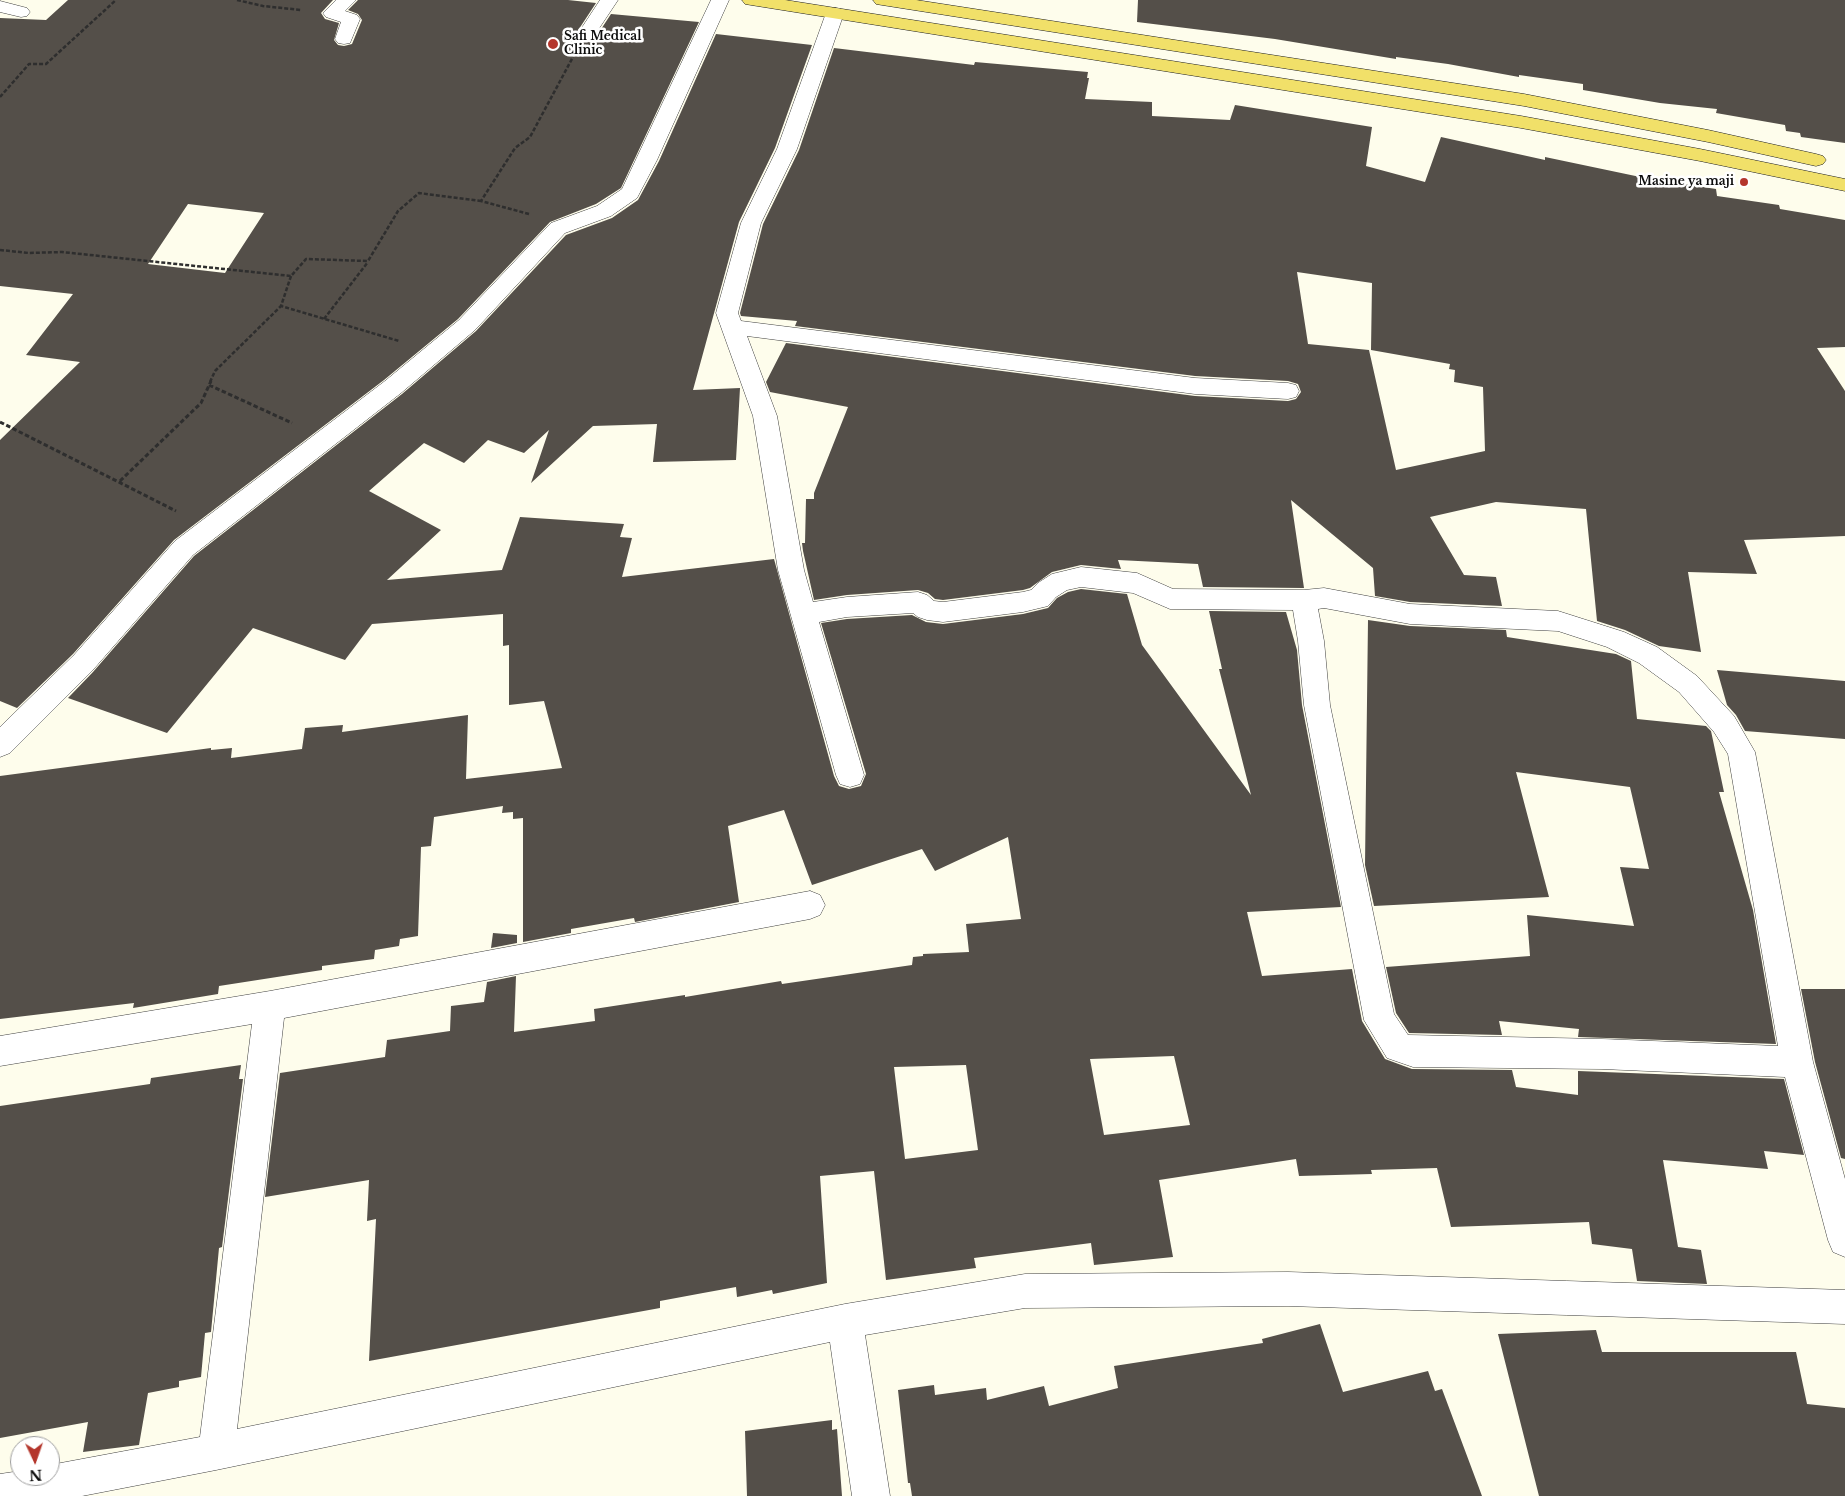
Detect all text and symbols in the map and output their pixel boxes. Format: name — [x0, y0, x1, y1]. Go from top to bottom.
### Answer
place label: Safi Medical Clinic — [564, 30, 641, 58]
marker: Safi Medical Clinic — [546, 37, 560, 51]
place label: Masine ya maji — [1638, 175, 1734, 189]
marker: Masine ya maji — [1738, 176, 1750, 188]
north arrow — [10, 1436, 60, 1486]
text: N — [29, 1466, 43, 1484]

